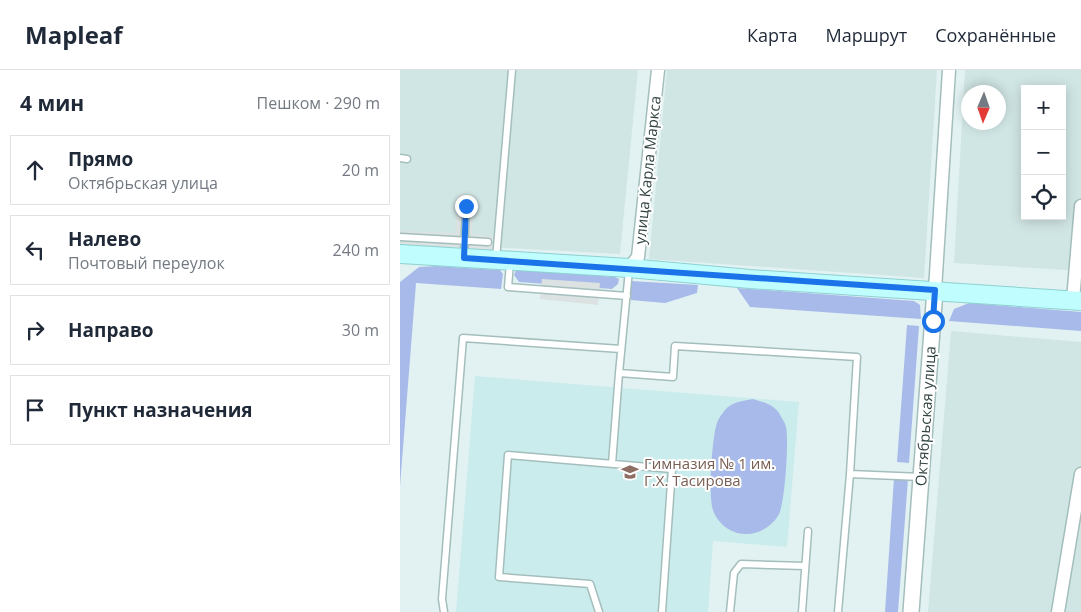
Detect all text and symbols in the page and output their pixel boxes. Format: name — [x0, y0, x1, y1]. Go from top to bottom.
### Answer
text: Mapleaf — [25, 18, 123, 51]
text: Карта — [747, 23, 797, 47]
text: Маршрут — [825, 23, 907, 47]
text: Сохранённые — [935, 23, 1056, 47]
north arrow — [961, 85, 1006, 130]
map controls — [1021, 85, 1066, 220]
button: + — [1021, 85, 1066, 130]
text: 4 мин — [20, 89, 84, 117]
text: Пешком · 290 m — [257, 92, 380, 114]
street label: улица Карла Маркса — [629, 95, 665, 245]
button: − — [1021, 130, 1066, 175]
text: Прямо — [68, 146, 133, 172]
icon: ahead — [21, 156, 49, 184]
text: 20 m — [342, 159, 379, 181]
text: Октябрьская улица — [68, 172, 218, 194]
button: locate — [1021, 175, 1066, 220]
route end — [455, 195, 478, 218]
text: Налево — [68, 226, 141, 252]
icon: left — [21, 236, 49, 264]
text: 240 m — [333, 239, 379, 261]
text: Почтовый переулок — [68, 252, 225, 274]
route start — [922, 310, 945, 333]
icon: right — [21, 316, 49, 344]
text: Направо — [68, 317, 154, 343]
text: 30 m — [342, 319, 379, 341]
street label: Октябрьская улица — [910, 345, 940, 487]
icon: arrive — [21, 396, 49, 424]
text: Пункт назначения — [68, 397, 253, 423]
place label: Гимназия № 1 им. Г.Х. Тасирова — [644, 453, 775, 490]
school or university icon: Гимназия № 1 им. Г.Х. Тасирова — [620, 462, 640, 482]

